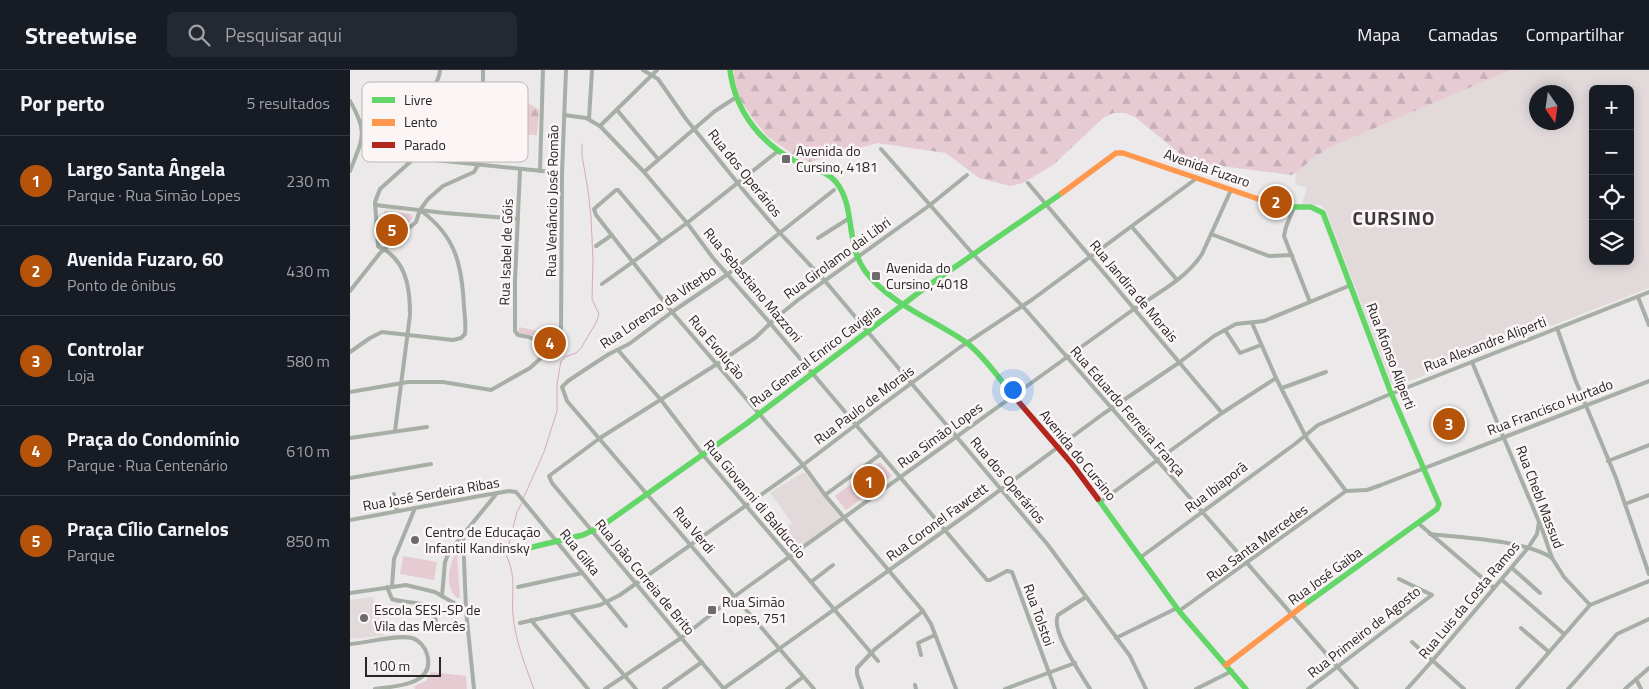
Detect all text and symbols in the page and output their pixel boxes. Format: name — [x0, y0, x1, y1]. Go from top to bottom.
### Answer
search box — [167, 12, 517, 57]
text: Streetwise — [25, 17, 137, 53]
text: Pesquisar aqui — [225, 20, 342, 49]
icon: search — [185, 21, 213, 49]
text: Mapa — [1357, 21, 1400, 48]
text: Camadas — [1428, 21, 1498, 48]
text: Compartilhar — [1526, 21, 1624, 48]
legend — [362, 82, 528, 162]
north arrow — [1529, 85, 1574, 130]
map controls — [1589, 85, 1634, 265]
button: + — [1589, 85, 1634, 130]
text: Por perto — [20, 87, 105, 119]
text: Livre — [404, 89, 432, 110]
text: 5 resultados — [246, 91, 330, 115]
text: Lento — [404, 111, 438, 132]
street label: Rua dos Operários — [703, 124, 787, 221]
street label: Rua Venâncio José Romão — [540, 125, 563, 277]
button: − — [1589, 130, 1634, 175]
text: Parado — [404, 134, 446, 155]
place label: Avenida do Cursino, 4181 — [796, 140, 878, 177]
street label: Avenida Fuzaro — [1161, 143, 1253, 192]
marker: Avenida do Cursino, 4181 — [780, 153, 792, 165]
text: Largo Santa Ângela — [67, 154, 225, 183]
text: 1 — [32, 169, 40, 193]
text: 230 m — [286, 169, 330, 193]
button: locate — [1589, 175, 1634, 220]
text: Parque · Rua Simão Lopes — [67, 183, 241, 207]
pin: 2 — [1260, 183, 1292, 221]
street label: Rua Isabel de Góis — [493, 198, 518, 306]
district label: CURSINO — [1353, 203, 1435, 232]
pin: 5 — [376, 211, 408, 249]
street label: Rua Girolamo dai Libri — [779, 212, 895, 304]
button: layers — [1589, 220, 1634, 265]
street label: Rua Sebastiano Mazzoni — [699, 223, 808, 347]
street label: Rua Jandira de Morais — [1085, 235, 1184, 347]
text: Avenida Fuzaro, 60 — [67, 244, 223, 273]
place label: Avenida do Cursino, 4018 — [886, 257, 968, 294]
text: 2 — [32, 259, 40, 283]
text: 430 m — [286, 259, 330, 283]
street label: Rua Lorenzo da Viterbo — [595, 260, 720, 353]
marker: Avenida do Cursino, 4018 — [870, 270, 882, 282]
text: Ponto de ônibus — [67, 273, 176, 297]
street label: Rua General Enrico Caviglia — [745, 299, 885, 412]
street label: Rua Afonso Aliperti — [1361, 299, 1421, 412]
street label: Rua Evolução — [684, 310, 751, 384]
street label: Rua Alexandre Aliperti — [1421, 310, 1549, 377]
pin: 4 — [534, 324, 566, 362]
text: Controlar — [67, 334, 144, 363]
street label: Rua Eduardo Ferreira França — [1066, 341, 1191, 480]
text: 3 — [32, 349, 40, 373]
text: 580 m — [286, 349, 330, 373]
street label: Rua Paulo de Morais — [809, 360, 918, 449]
text: Loja — [67, 363, 95, 387]
street label: Rua Francisco Hurtado — [1484, 373, 1616, 440]
your location — [1000, 377, 1026, 403]
street label: Rua Simão Lopes — [893, 396, 987, 473]
street label: Avenida do Cursino — [1035, 405, 1122, 505]
pin: 3 — [1433, 405, 1465, 443]
text: Praça do Condomínio — [67, 424, 240, 453]
street label: Rua dos Operários — [966, 432, 1051, 528]
street label: Rua Giovanni di Balduccio — [699, 435, 812, 563]
text: 4 — [32, 439, 40, 463]
text: 610 m — [286, 439, 330, 463]
street label: Rua Chebl Massud — [1511, 442, 1570, 551]
text: Parque · Rua Centenário — [67, 453, 228, 477]
street label: Rua Ibiaporã — [1180, 456, 1251, 517]
pin: 1 — [853, 463, 885, 501]
street label: Rua José Serdeira Ribas — [361, 471, 501, 516]
street label: Rua Coronel Fawcett — [881, 477, 992, 566]
street label: Rua Santa Mercedes — [1202, 499, 1312, 587]
street label: Rua Verdi — [668, 501, 720, 558]
text: Praça Cílio Carnelos — [67, 514, 229, 543]
street label: Rua João Correia de Brito — [590, 514, 700, 639]
place label: Centro de Educação Infantil Kandinsky — [425, 521, 541, 558]
street label: Rua Gilka — [555, 524, 606, 580]
text: 5 — [32, 529, 40, 553]
text: 850 m — [286, 529, 330, 553]
marker: Centro de Educação Infantil Kandinsky — [409, 534, 421, 546]
street label: Rua Luis da Costa Ramos — [1413, 536, 1524, 663]
street label: Rua José Gaiba — [1283, 541, 1366, 610]
text: Parque — [67, 543, 115, 567]
street label: Rua Tolstoi — [1019, 581, 1060, 649]
street label: Rua Primeiro de Agosto — [1303, 581, 1425, 683]
place label: Rua Simão Lopes, 751 — [722, 591, 787, 628]
place label: Escola SESI-SP de Vila das Mercês — [374, 599, 481, 636]
marker: Rua Simão Lopes, 751 — [706, 604, 718, 616]
marker: Escola SESI-SP de Vila das Mercês — [358, 612, 370, 624]
scale bar — [365, 654, 441, 677]
text: 100 m — [372, 655, 410, 676]

